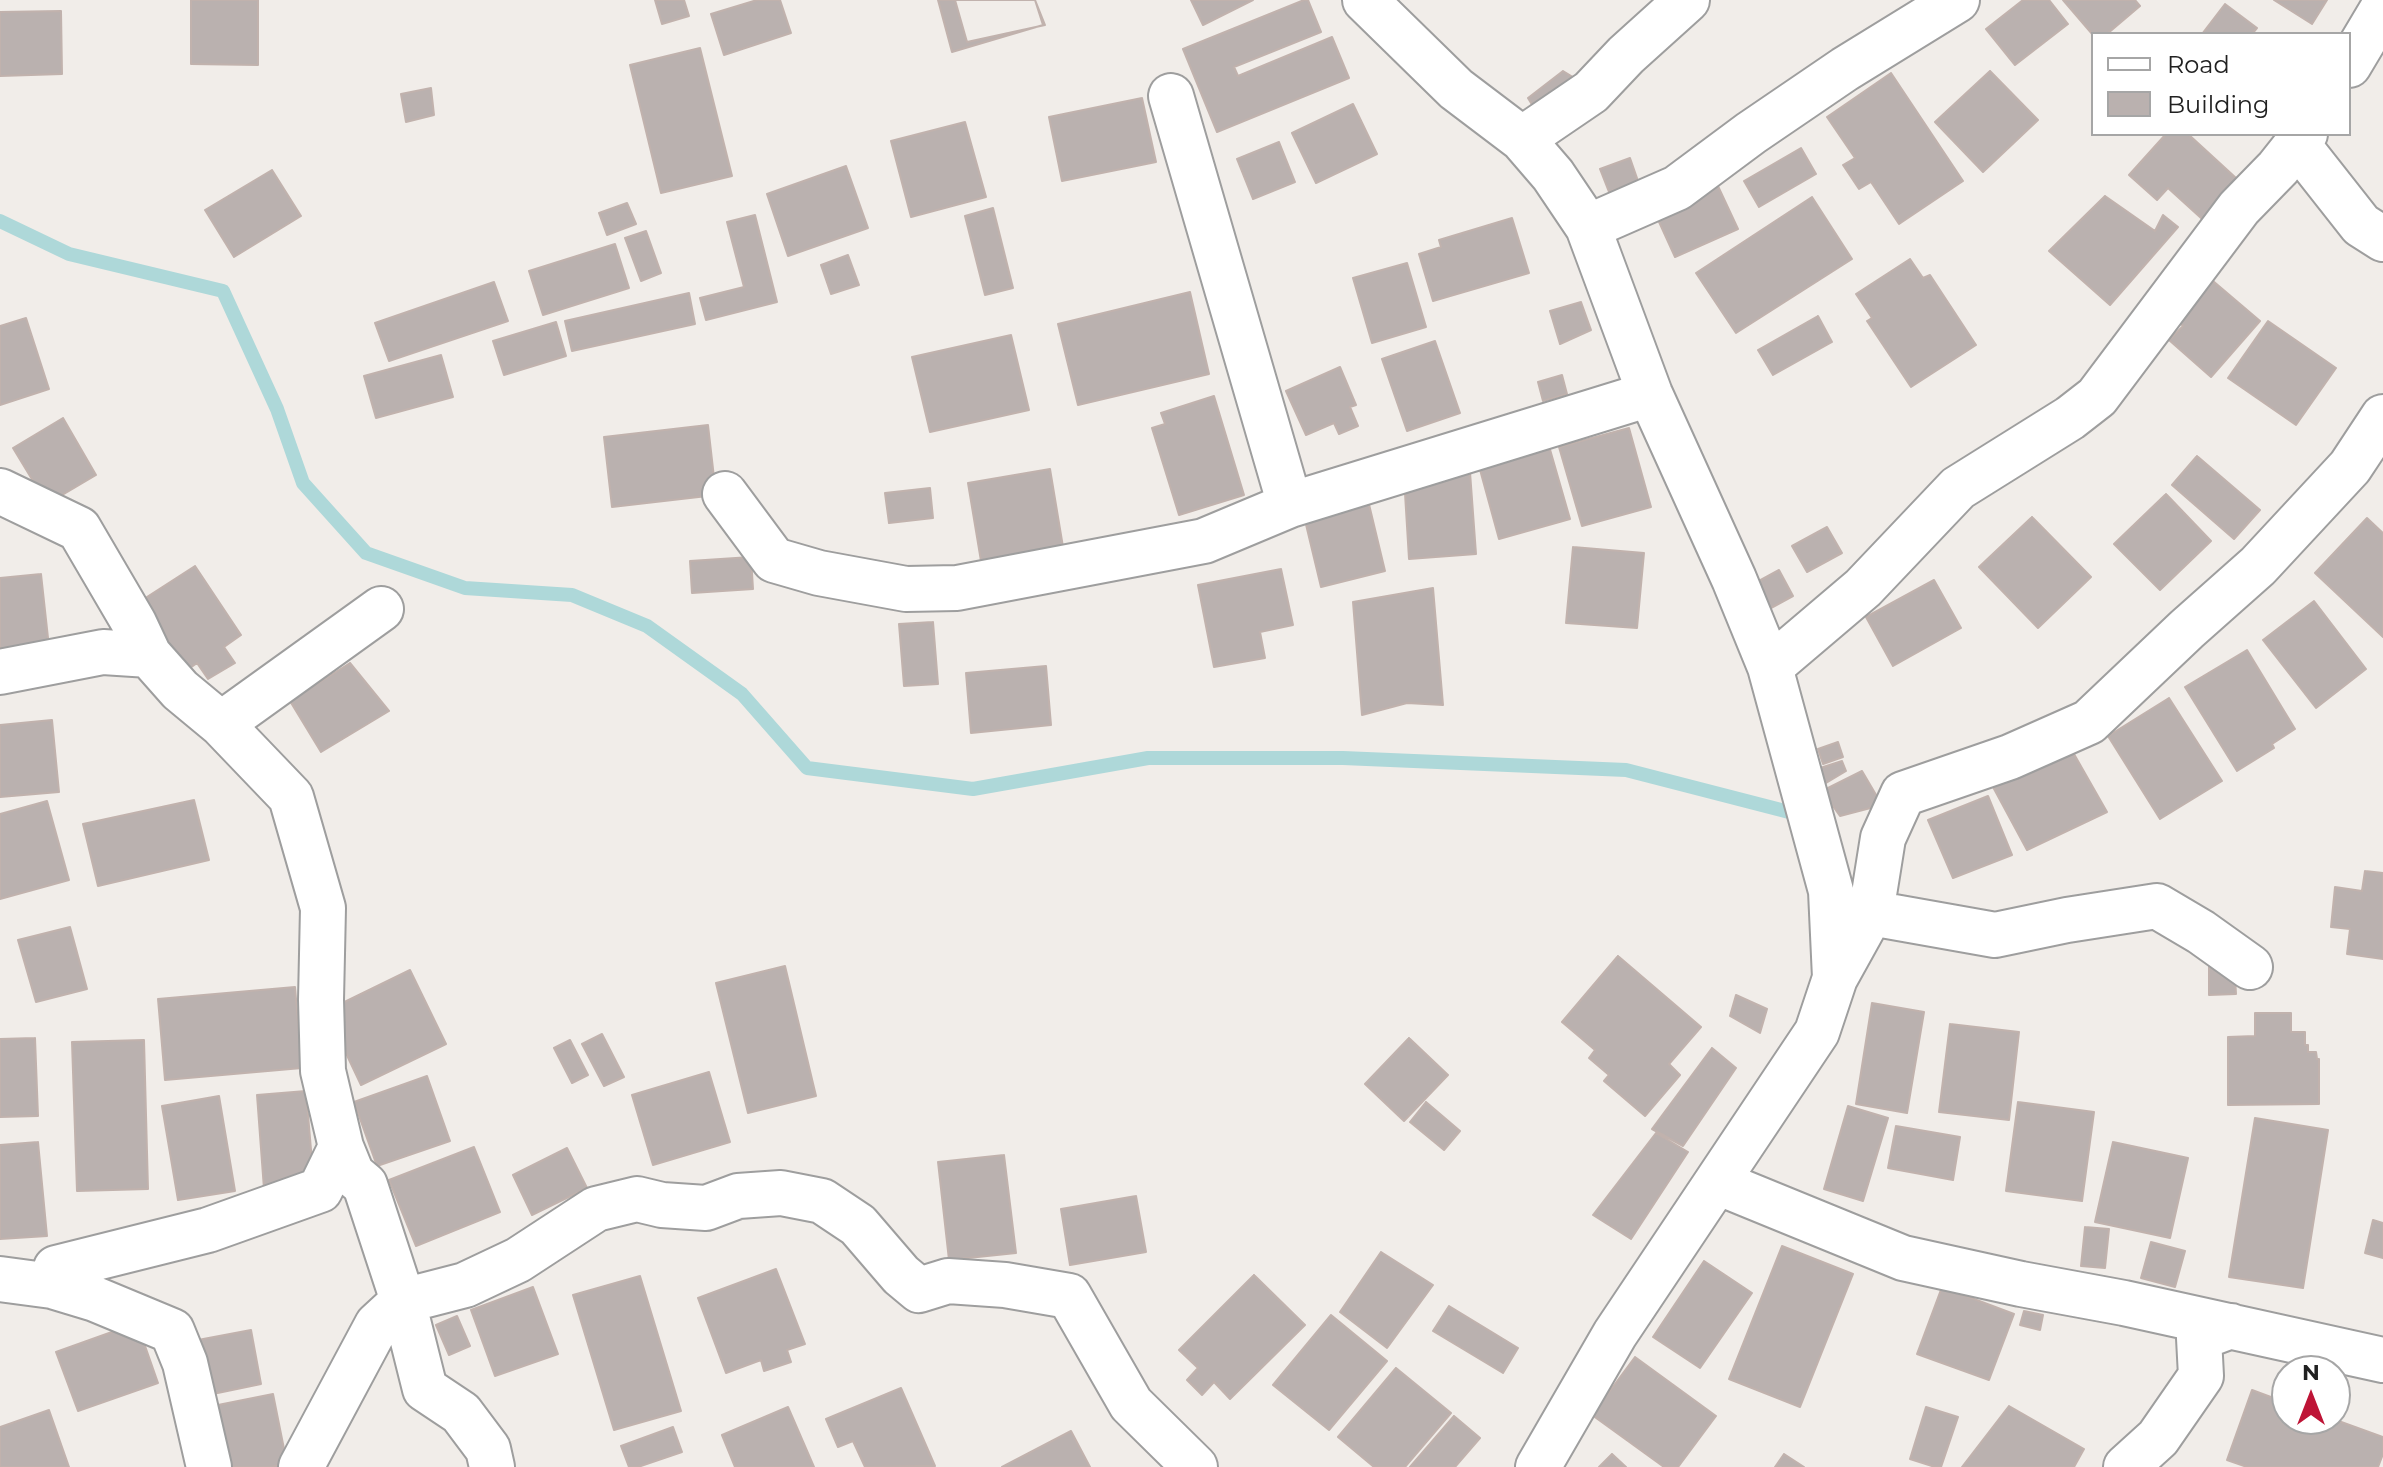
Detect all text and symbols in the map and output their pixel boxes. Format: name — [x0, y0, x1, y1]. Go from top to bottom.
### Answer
legend — [2091, 32, 2351, 136]
text: Road — [2167, 50, 2230, 79]
text: Building — [2167, 90, 2270, 119]
north arrow — [2271, 1355, 2351, 1435]
text: N — [2302, 1359, 2320, 1386]

